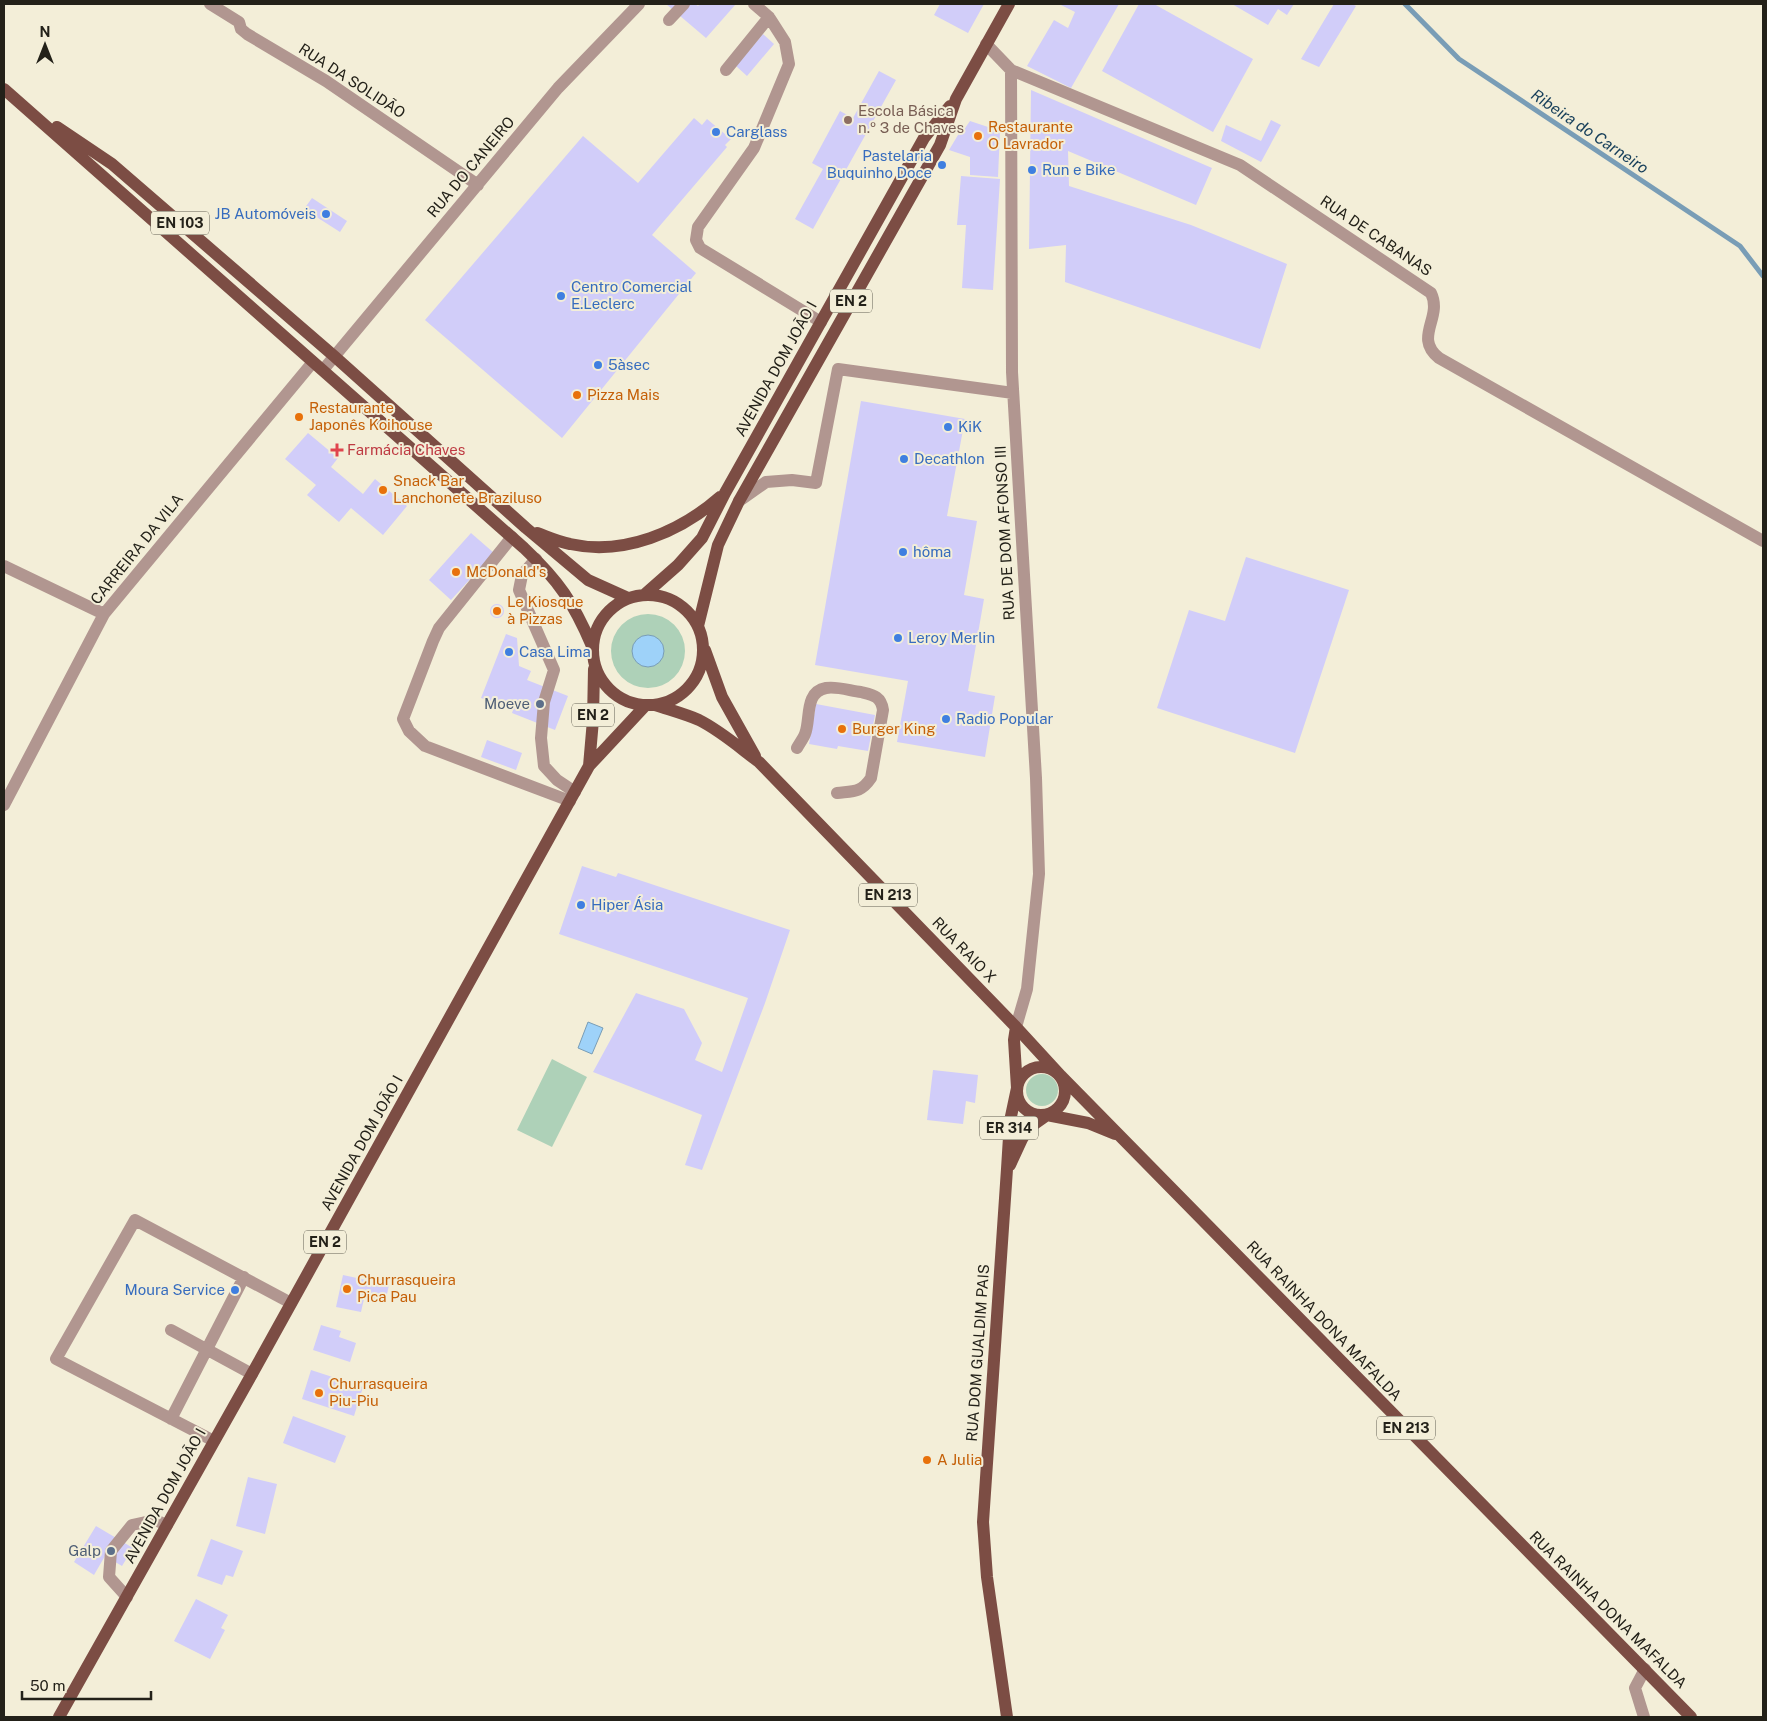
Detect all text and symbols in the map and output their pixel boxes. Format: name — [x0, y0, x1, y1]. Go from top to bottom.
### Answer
north arrow — [20, 20, 70, 70]
text: N — [40, 24, 50, 40]
street label: RUA DA SOLIDÃO — [296, 40, 409, 121]
water label: Ribeira do Carneiro — [1527, 85, 1652, 178]
place label: Escola Básica n.º 3 de Chaves — [858, 102, 964, 136]
street label: RUA DO CANEIRO — [424, 113, 518, 220]
marker: Escola Básica n.º 3 de Chaves — [842, 114, 854, 126]
place label: Restaurante O Lavrador — [988, 118, 1073, 152]
place label: Carglass — [726, 123, 787, 140]
marker: Carglass — [710, 126, 722, 138]
marker: Restaurante O Lavrador — [972, 130, 984, 142]
place label: Pastelaria Buquinho Doce — [827, 147, 932, 181]
marker: Pastelaria Buquinho Doce — [936, 159, 948, 171]
place label: Run e Bike — [1042, 161, 1115, 178]
marker: Run e Bike — [1026, 164, 1038, 176]
street label: RUA DE CABANAS — [1317, 192, 1435, 279]
place label: JB Automóveis — [215, 205, 316, 222]
marker: JB Automóveis — [320, 208, 332, 220]
road number: EN 103 — [151, 212, 209, 234]
place label: Centro Comercial E.Leclerc — [571, 278, 692, 312]
marker: Centro Comercial E.Leclerc — [555, 290, 567, 302]
road number: EN 2 — [830, 290, 872, 312]
street label: AVENIDA DOM JOÃO I — [731, 298, 820, 439]
place label: 5àsec — [608, 356, 650, 373]
marker: 5àsec — [592, 359, 604, 371]
place label: Pizza Mais — [587, 386, 660, 403]
marker: Pizza Mais — [571, 389, 583, 401]
place label: Restaurante Japonês Koihouse — [309, 399, 433, 433]
marker: Restaurante Japonês Koihouse — [293, 411, 305, 423]
place label: KiK — [958, 418, 982, 435]
marker: KiK — [942, 421, 954, 433]
place label: Farmácia Chaves — [347, 441, 465, 458]
marker: Farmácia Chaves — [331, 444, 343, 456]
street label: RUA DE DOM AFONSO III — [991, 445, 1018, 621]
place label: Decathlon — [914, 450, 985, 467]
marker: Decathlon — [898, 453, 910, 465]
place label: Snack Bar Lanchonete Braziluso — [393, 472, 542, 506]
marker: Snack Bar Lanchonete Braziluso — [377, 484, 389, 496]
street label: CARREIRA DA VILA — [87, 490, 187, 607]
place label: hôma — [913, 543, 951, 560]
marker: hôma — [897, 546, 909, 558]
place label: McDonald's — [466, 563, 546, 580]
marker: McDonald's — [450, 566, 462, 578]
place label: Le Kiosque à Pizzas — [507, 593, 584, 627]
marker: Le Kiosque à Pizzas — [491, 605, 503, 617]
place label: Leroy Merlin — [908, 629, 995, 646]
marker: Leroy Merlin — [892, 632, 904, 644]
place label: Casa Lima — [519, 643, 591, 660]
marker: Casa Lima — [503, 646, 515, 658]
place label: Moeve — [484, 695, 530, 712]
marker: Moeve — [534, 698, 546, 710]
road number: EN 2 — [572, 704, 614, 726]
place label: Radio Popular — [956, 710, 1053, 727]
marker: Radio Popular — [940, 713, 952, 725]
place label: Burger King — [852, 720, 936, 737]
marker: Burger King — [836, 723, 848, 735]
road number: EN 213 — [859, 884, 917, 906]
place label: Hiper Ásia — [591, 896, 663, 913]
marker: Hiper Ásia — [575, 899, 587, 911]
street label: RUA RAIO X — [929, 913, 1000, 986]
street label: AVENIDA DOM JOÃO I — [317, 1072, 406, 1213]
road number: ER 314 — [980, 1116, 1038, 1140]
road number: EN 2 — [304, 1230, 346, 1254]
street label: RUA RAINHA DONA MAFALDA — [1244, 1237, 1405, 1404]
street label: RUA DOM GUALDIM PAIS — [963, 1264, 992, 1442]
place label: Churrasqueira Pica Pau — [357, 1271, 456, 1305]
place label: Moura Service — [125, 1281, 225, 1298]
marker: Churrasqueira Pica Pau — [341, 1283, 353, 1295]
marker: Moura Service — [229, 1284, 241, 1296]
place label: Churrasqueira Piu-Piu — [329, 1375, 428, 1409]
marker: Churrasqueira Piu-Piu — [313, 1387, 325, 1399]
road number: EN 213 — [1377, 1416, 1435, 1440]
street label: AVENIDA DOM JOÃO I — [120, 1425, 209, 1566]
place label: A Julia — [937, 1451, 982, 1468]
marker: A Julia — [921, 1454, 933, 1466]
street label: RUA RAINHA DONA MAFALDA — [1526, 1528, 1691, 1692]
place label: Galp — [68, 1542, 101, 1559]
marker: Galp — [105, 1545, 117, 1557]
scale bar — [22, 1668, 151, 1700]
text: 50 m — [30, 1677, 65, 1694]

